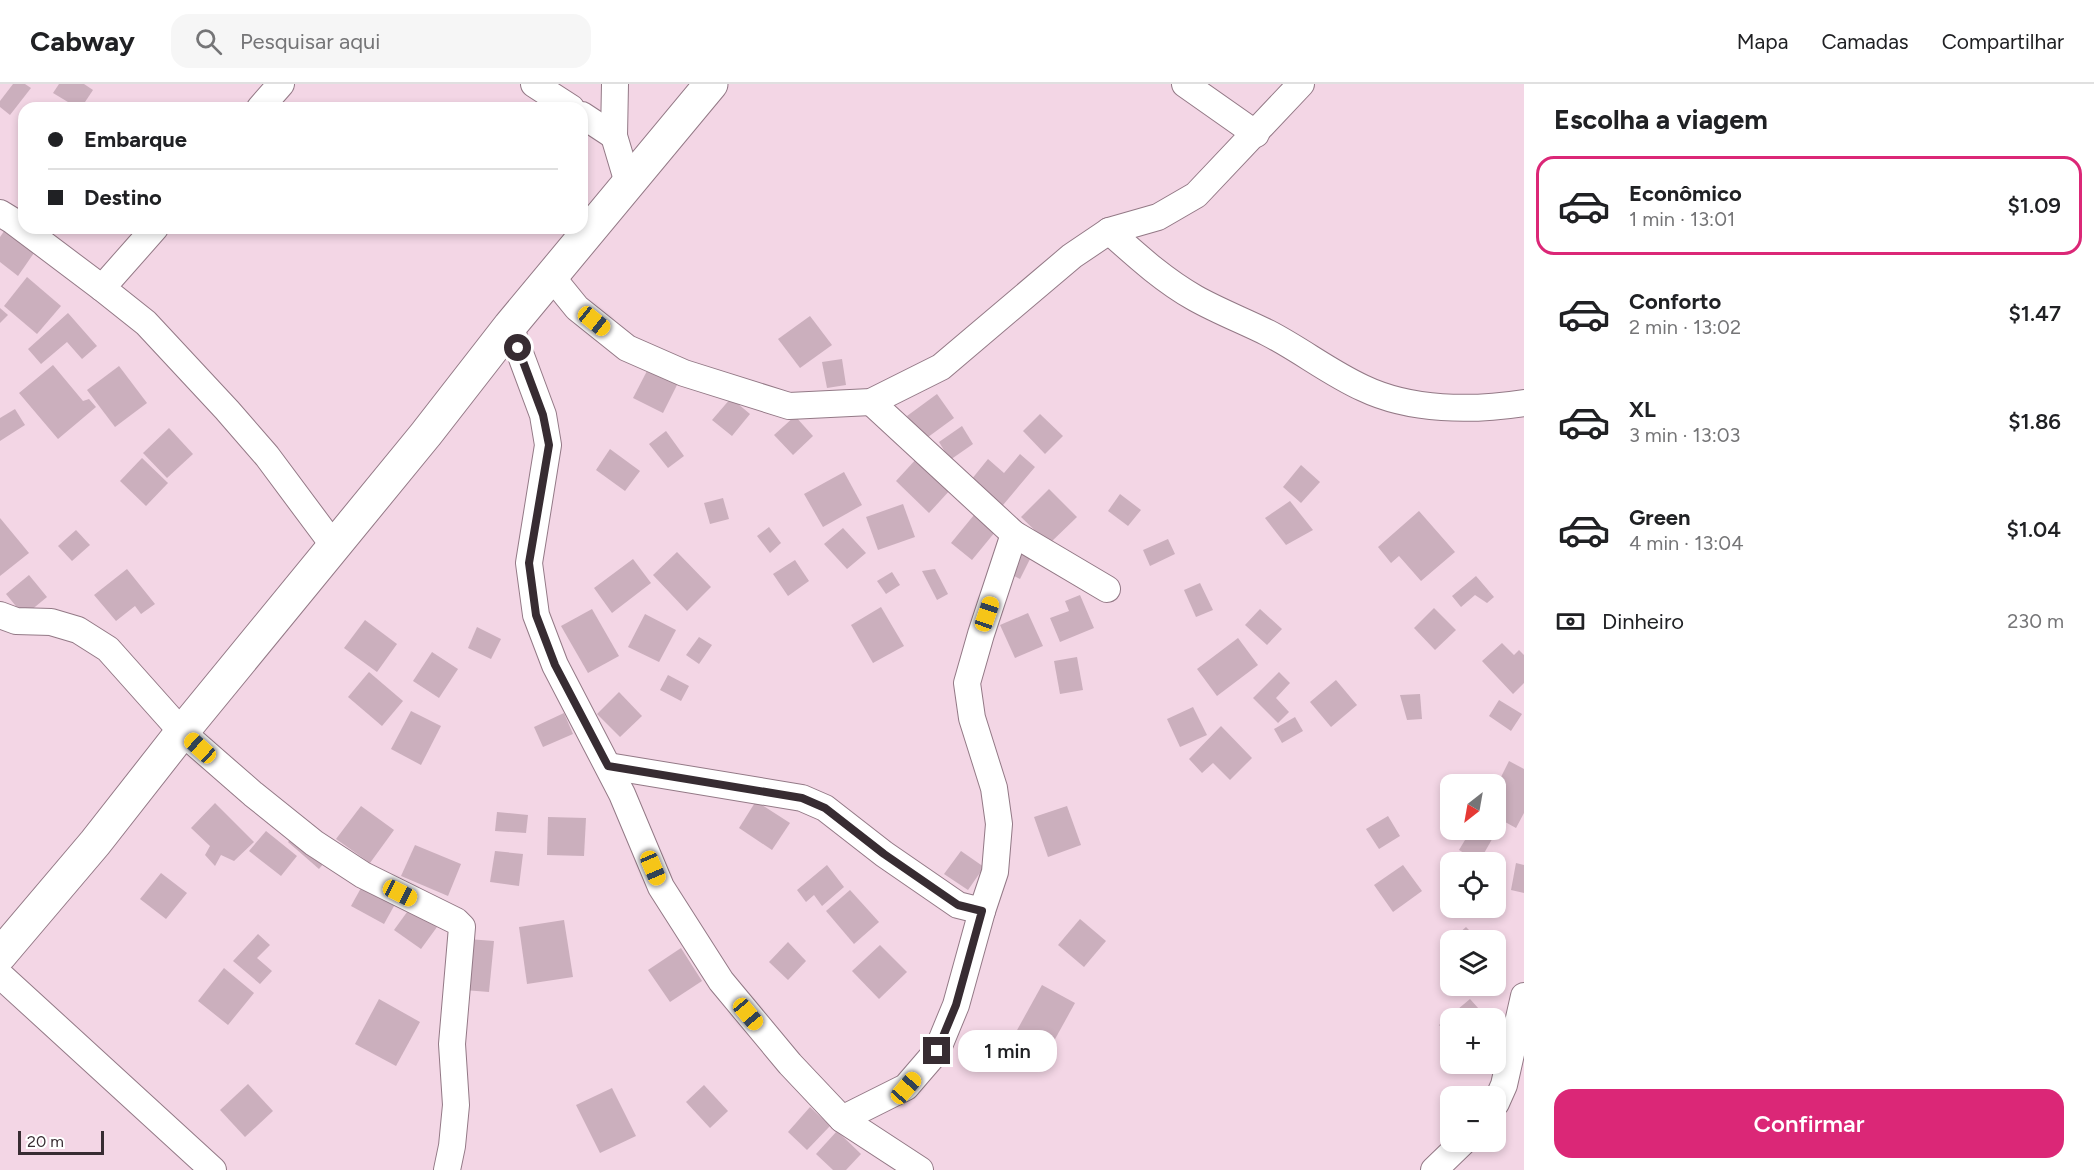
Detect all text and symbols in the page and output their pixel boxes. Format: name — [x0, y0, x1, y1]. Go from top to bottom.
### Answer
search box — [171, 14, 591, 68]
text: Cabway — [30, 24, 135, 58]
icon: search — [192, 25, 225, 58]
text: Pesquisar aqui — [240, 28, 380, 55]
text: Mapa — [1737, 29, 1788, 54]
text: Camadas — [1821, 29, 1909, 54]
text: Compartilhar — [1942, 29, 2064, 54]
text: Escolha a viagem — [1554, 103, 1768, 136]
text: Embarque — [84, 126, 187, 153]
icon: car — [1557, 179, 1611, 233]
text: Econômico — [1629, 180, 1742, 207]
text: Destino — [84, 184, 162, 211]
text: $1.09 — [2008, 192, 2061, 219]
text: 1 min · 13:01 — [1629, 207, 1735, 231]
icon: car — [1557, 287, 1611, 341]
text: Conforto — [1629, 288, 1721, 315]
text: $1.47 — [2009, 300, 2061, 327]
car — [574, 303, 614, 339]
text: 2 min · 13:02 — [1629, 315, 1741, 339]
route start — [504, 334, 531, 361]
icon: car — [1557, 395, 1611, 449]
text: XL — [1629, 396, 1656, 423]
text: $1.86 — [2008, 408, 2061, 435]
text: 3 min · 13:03 — [1629, 423, 1741, 447]
icon: car — [1557, 503, 1611, 557]
text: Green — [1629, 504, 1691, 531]
text: $1.04 — [2006, 516, 2061, 543]
text: 4 min · 13:04 — [1629, 531, 1744, 555]
car — [973, 594, 1001, 634]
icon: cash — [1554, 605, 1587, 638]
text: Dinheiro — [1602, 608, 1684, 635]
text: 230 m — [2007, 609, 2064, 633]
car — [181, 729, 219, 767]
north arrow — [1440, 774, 1506, 840]
map controls — [1440, 774, 1506, 1152]
car — [638, 848, 668, 888]
button: locate — [1440, 852, 1506, 918]
car — [380, 877, 420, 909]
button: layers — [1440, 930, 1506, 996]
car — [730, 994, 766, 1034]
button: + — [1440, 1008, 1506, 1074]
callout: 1 min — [958, 1030, 1057, 1072]
route end — [923, 1037, 950, 1064]
text: 1 min — [984, 1039, 1031, 1063]
car — [887, 1069, 925, 1107]
button: − — [1440, 1086, 1506, 1152]
button: Confirmar — [1554, 1089, 2064, 1158]
scale bar — [18, 1128, 104, 1156]
text: 20 m — [27, 1132, 64, 1151]

